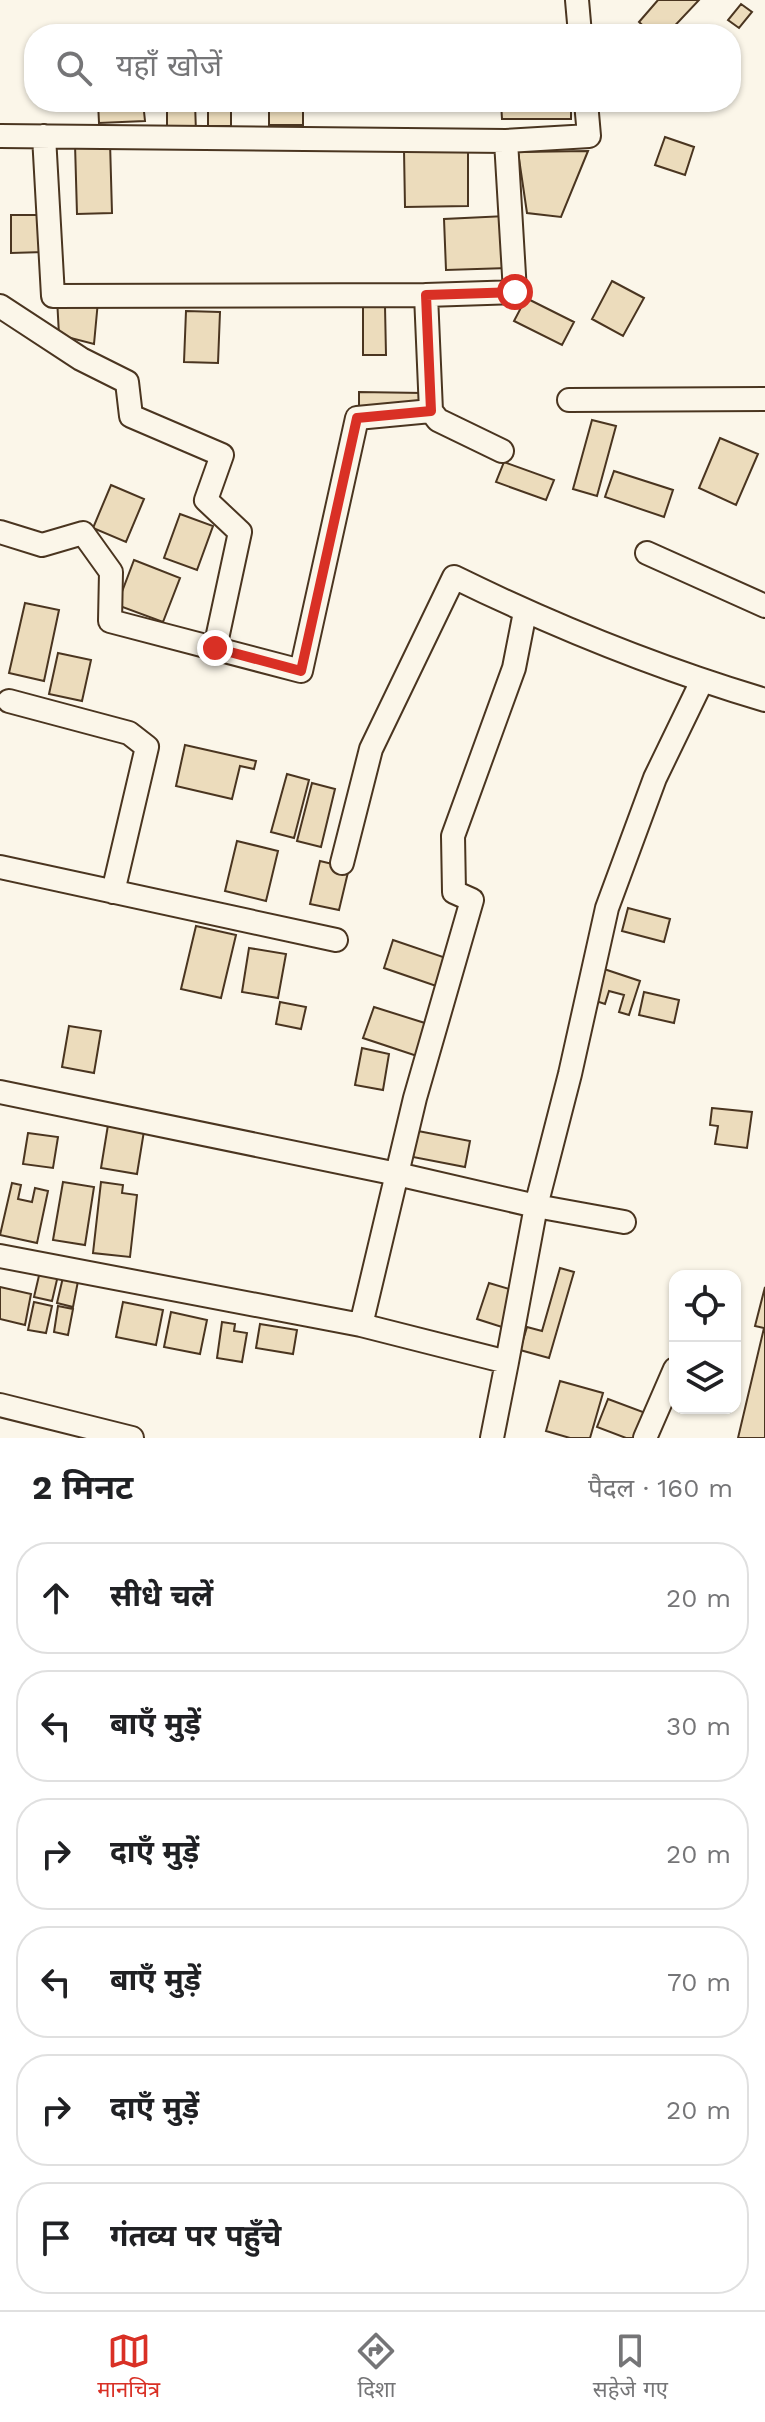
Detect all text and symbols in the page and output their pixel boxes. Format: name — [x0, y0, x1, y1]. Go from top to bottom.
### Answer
search box — [24, 24, 741, 112]
icon: search — [52, 46, 96, 90]
text: यहाँ खोजें — [116, 48, 222, 83]
route start — [497, 274, 533, 310]
route end — [197, 630, 233, 666]
map controls — [669, 1270, 741, 1414]
button: locate — [669, 1270, 741, 1342]
button: layers — [669, 1342, 741, 1414]
text: 2 मिनट — [32, 1467, 133, 1507]
text: पैदल · 160 m — [588, 1473, 733, 1503]
icon: ahead — [34, 1576, 78, 1620]
text: सीधे चलें — [110, 1578, 213, 1613]
text: 20 m — [666, 1583, 731, 1613]
icon: left — [34, 1704, 78, 1748]
text: बाएँ मुड़ें — [110, 1706, 201, 1741]
text: 30 m — [666, 1711, 731, 1741]
icon: right — [34, 1832, 78, 1876]
text: दाएँ मुड़ें — [110, 1834, 199, 1869]
text: 20 m — [666, 1839, 731, 1869]
icon: left — [34, 1960, 78, 2004]
text: बाएँ मुड़ें — [110, 1962, 201, 1997]
text: 70 m — [667, 1967, 731, 1997]
icon: right — [34, 2088, 78, 2132]
text: दाएँ मुड़ें — [110, 2090, 199, 2125]
text: 20 m — [666, 2095, 731, 2125]
icon: arrive — [34, 2216, 78, 2260]
text: गंतव्य पर पहुँचे — [110, 2218, 281, 2253]
tab: मानचित्र — [97, 2329, 160, 2406]
tab: दिशा — [354, 2329, 398, 2406]
tab: सहेजे गए — [593, 2329, 668, 2406]

